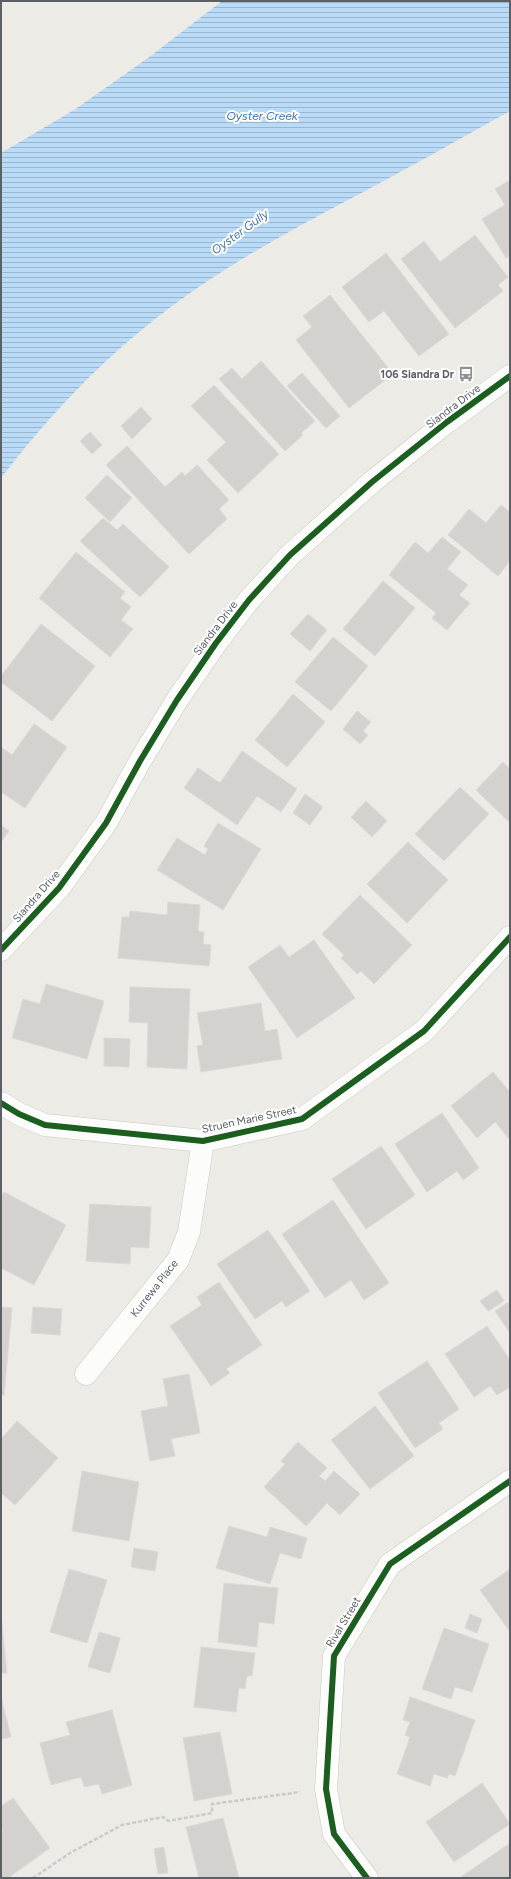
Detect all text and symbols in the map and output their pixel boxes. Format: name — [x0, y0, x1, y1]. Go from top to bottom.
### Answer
water label: Oyster Creek — [226, 109, 299, 123]
water label: Oyster Gully — [209, 206, 272, 257]
bus stop icon: 106 Siandra Dr — [457, 365, 475, 383]
place label: 106 Siandra Dr — [380, 368, 455, 381]
street label: Siandra Drive — [423, 382, 483, 431]
street label: Siandra Drive — [191, 598, 240, 658]
street label: Siandra Drive — [10, 868, 63, 925]
street label: Struen Marie Street — [201, 1103, 298, 1136]
street label: Kurrewa Place — [128, 1257, 181, 1320]
street label: Rival Street — [323, 1595, 364, 1650]

